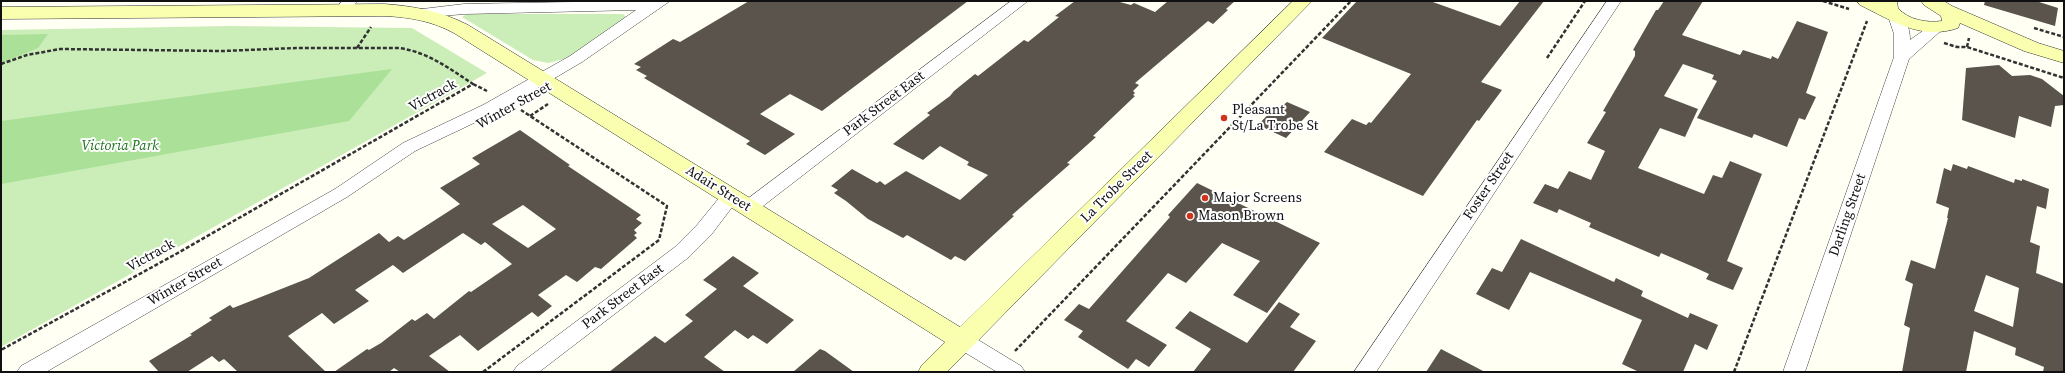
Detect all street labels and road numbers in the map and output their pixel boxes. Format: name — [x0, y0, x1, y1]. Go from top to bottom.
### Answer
street label: Park Street East — [840, 68, 928, 140]
street label: Victrack — [406, 76, 460, 116]
street label: Winter Street — [474, 79, 554, 133]
street label: La Trobe Street — [1078, 148, 1156, 226]
street label: Foster Street — [1460, 149, 1518, 223]
street label: Adair Street — [682, 162, 754, 216]
street label: Darling Street — [1826, 171, 1870, 259]
street label: Victrack — [124, 236, 178, 276]
street label: Winter Street — [145, 254, 225, 310]
street label: Park Street East — [579, 261, 667, 333]

